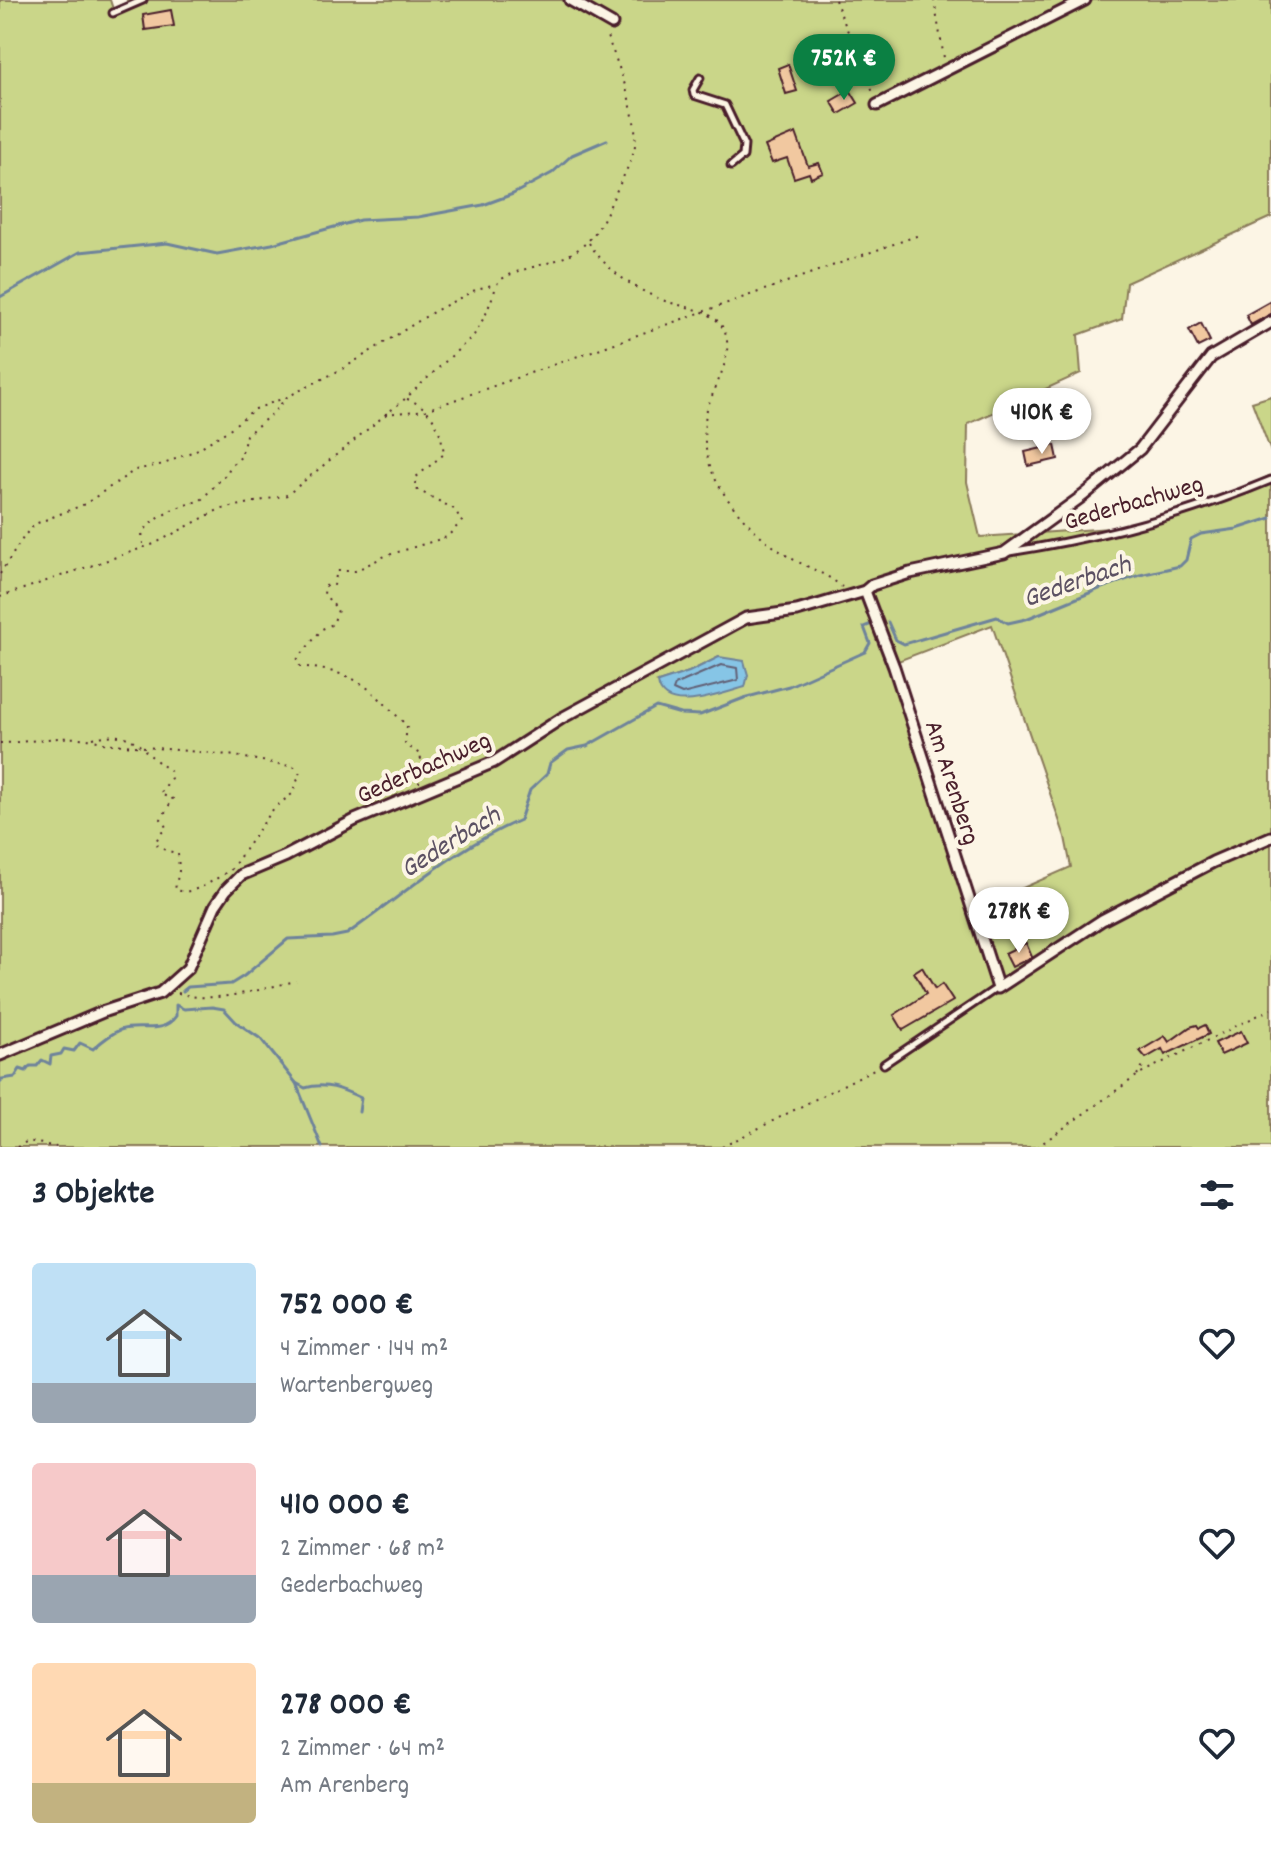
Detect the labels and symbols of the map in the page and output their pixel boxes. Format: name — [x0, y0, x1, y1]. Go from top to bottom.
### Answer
pin: 752K € — [779, 34, 909, 102]
pin: 410K € — [977, 388, 1107, 456]
street label: Gederbachweg — [1060, 467, 1208, 542]
water label: Gederbach — [1018, 546, 1138, 621]
street label: Am Arenberg — [913, 716, 988, 850]
street label: Gederbachweg — [351, 723, 497, 815]
water label: Gederbach — [394, 797, 511, 891]
pin: 278K € — [954, 887, 1084, 955]

